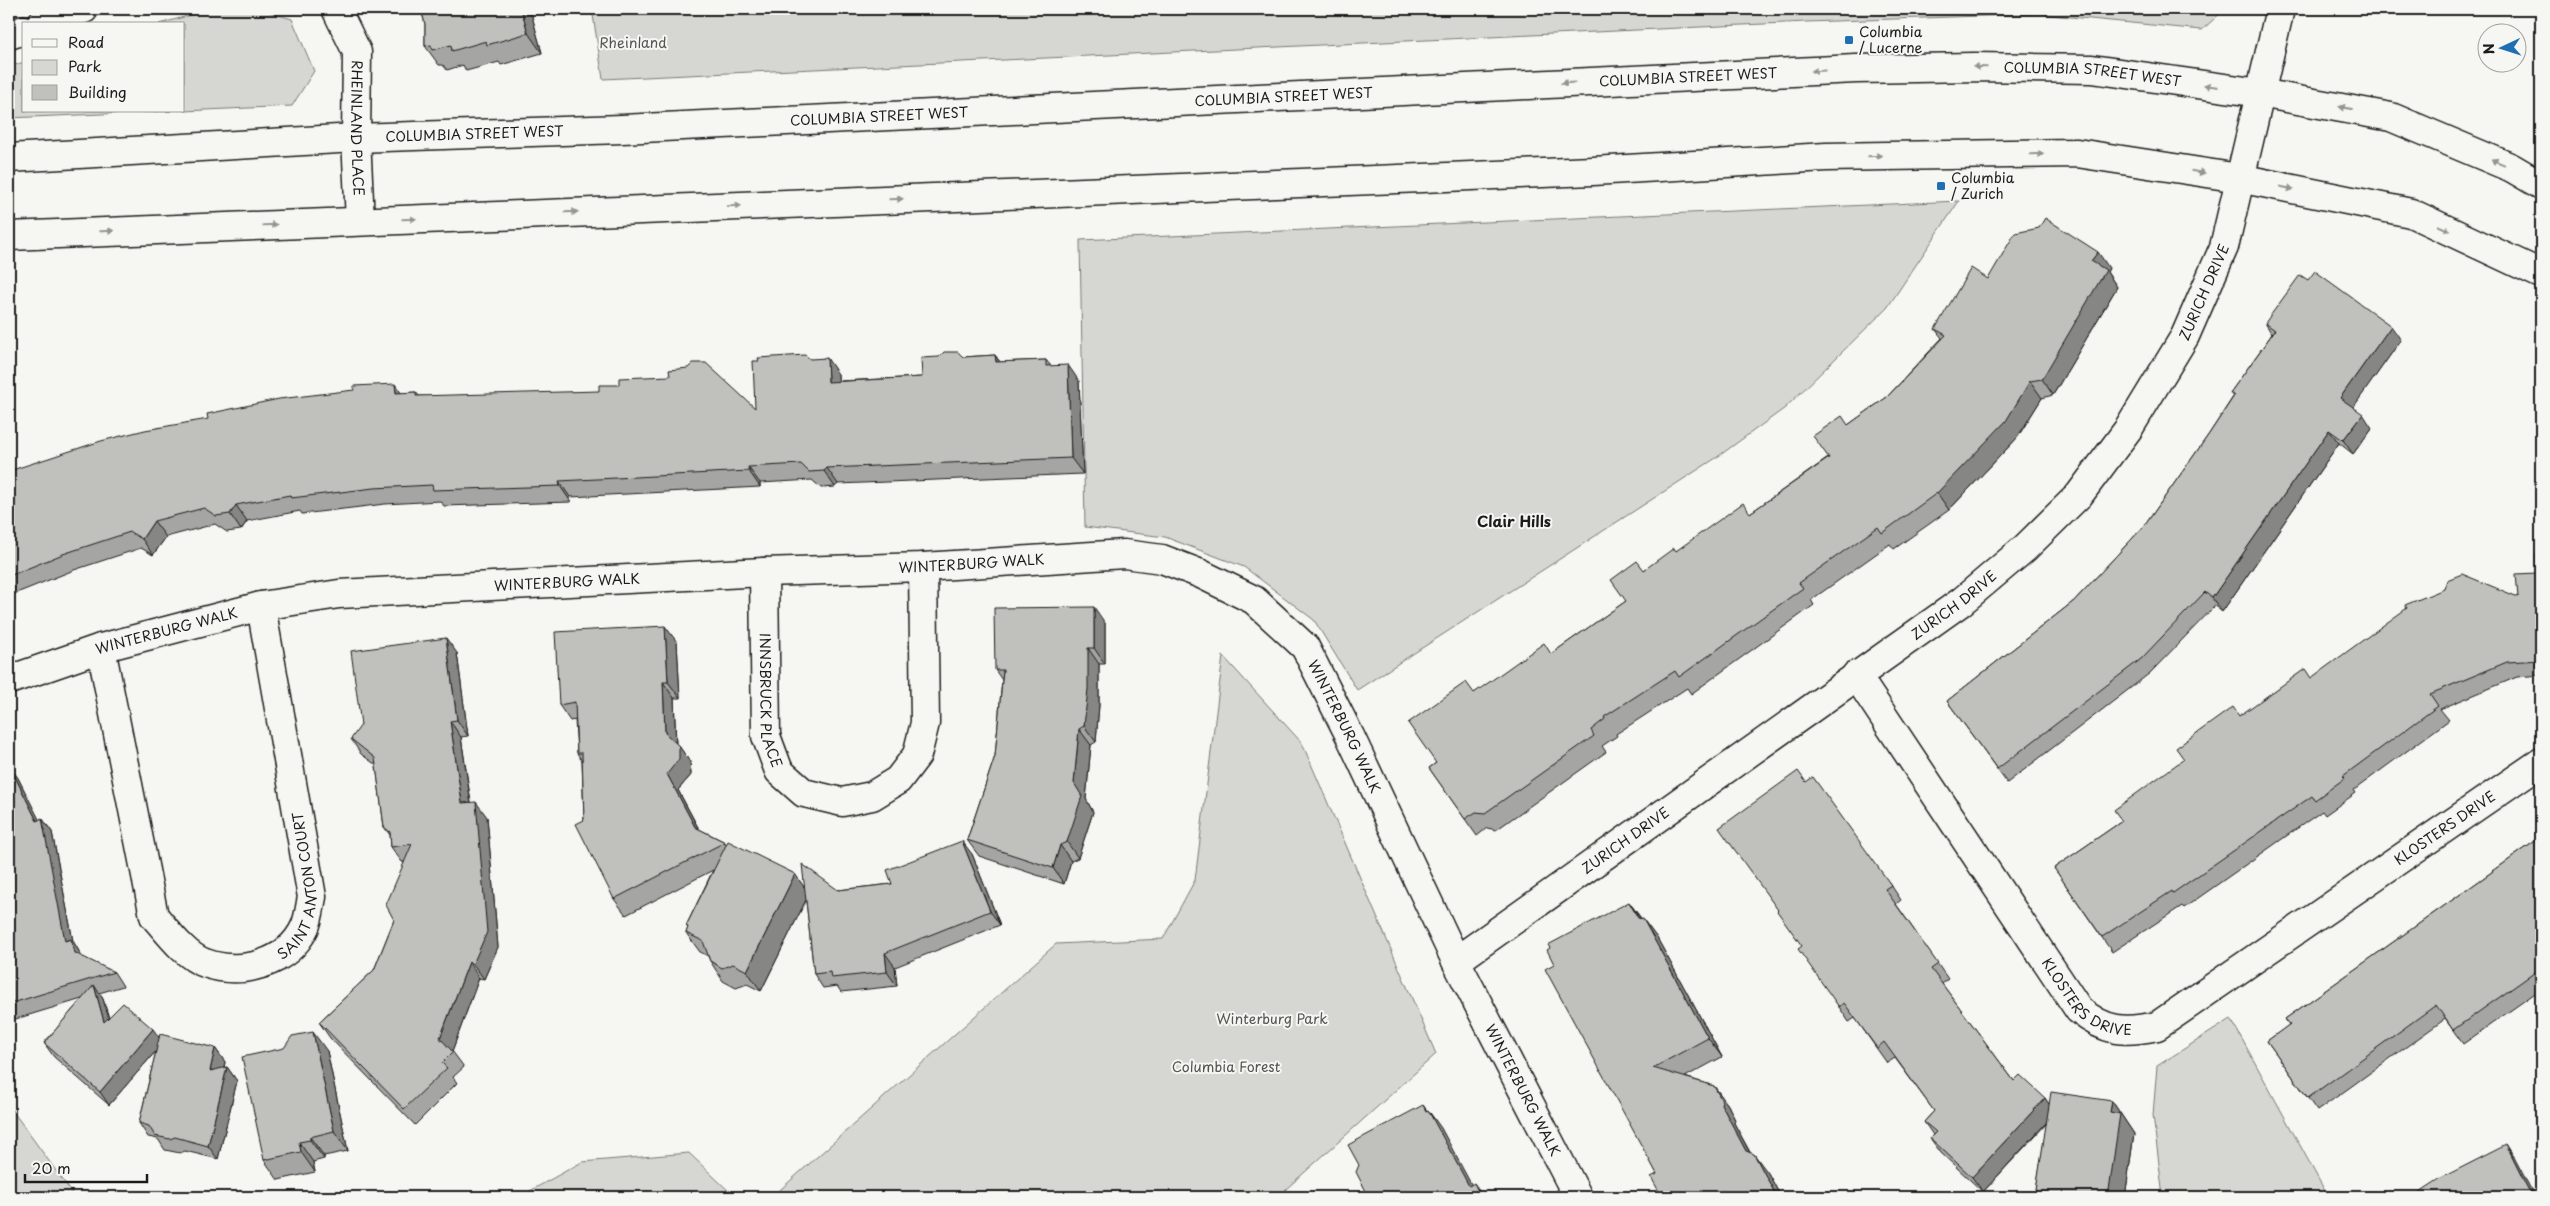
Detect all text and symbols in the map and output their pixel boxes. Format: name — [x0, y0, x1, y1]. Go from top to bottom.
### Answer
place label: Columbia / Lucerne — [1859, 21, 1923, 58]
legend — [22, 22, 185, 112]
north arrow — [2478, 22, 2528, 72]
text: Road — [68, 30, 104, 53]
park label: Rheinland — [599, 32, 667, 53]
marker: Columbia / Lucerne — [1843, 34, 1855, 46]
text: N — [2478, 43, 2499, 55]
text: Park — [68, 54, 102, 77]
street label: COLUMBIA STREET WEST — [2003, 57, 2183, 92]
street label: RHEINLAND PLACE — [346, 60, 370, 197]
street label: COLUMBIA STREET WEST — [1598, 62, 1778, 91]
one-way arrow — [1972, 63, 1988, 71]
one-way arrow — [1810, 67, 1826, 75]
text: Building — [68, 80, 127, 103]
one-way arrow — [1560, 80, 1576, 88]
street label: COLUMBIA STREET WEST — [1194, 81, 1374, 111]
one-way arrow — [2203, 82, 2219, 90]
street label: COLUMBIA STREET WEST — [789, 101, 969, 131]
one-way arrow — [2337, 104, 2353, 112]
street label: COLUMBIA STREET WEST — [385, 120, 564, 147]
one-way arrow — [2030, 149, 2046, 157]
one-way arrow — [1867, 152, 1883, 160]
one-way arrow — [2490, 158, 2505, 166]
place label: Columbia / Zurich — [1951, 167, 2015, 204]
one-way arrow — [2191, 168, 2207, 176]
marker: Columbia / Zurich — [1935, 180, 1947, 192]
one-way arrow — [2279, 184, 2294, 192]
one-way arrow — [888, 195, 904, 203]
one-way arrow — [726, 202, 742, 210]
one-way arrow — [564, 208, 580, 216]
one-way arrow — [401, 215, 417, 223]
one-way arrow — [262, 220, 278, 228]
one-way arrow — [2437, 225, 2451, 233]
one-way arrow — [100, 227, 116, 235]
street label: ZURICH DRIVE — [2173, 240, 2234, 344]
district label: Clair Hills — [1477, 509, 1551, 532]
street label: WINTERBURG WALK — [898, 548, 1045, 578]
street label: ZURICH DRIVE — [1906, 565, 2001, 644]
street label: WINTERBURG WALK — [493, 567, 641, 596]
street label: WINTERBURG WALK — [93, 602, 240, 659]
street label: INNSBRUCK PLACE — [755, 633, 788, 770]
street label: WINTERBURG WALK — [1303, 656, 1387, 797]
street label: KLOSTERS DRIVE — [2390, 786, 2499, 870]
street label: ZURICH DRIVE — [1577, 801, 1674, 879]
street label: SAINT ANTON COURT — [273, 810, 322, 964]
street label: KLOSTERS DRIVE — [2037, 953, 2132, 1040]
park label: Winterburg Park — [1216, 1008, 1328, 1029]
street label: WINTERBURG WALK — [1480, 1020, 1566, 1160]
park label: Columbia Forest — [1172, 1056, 1281, 1077]
scale bar — [25, 1151, 148, 1183]
text: 20 m — [32, 1156, 71, 1179]

